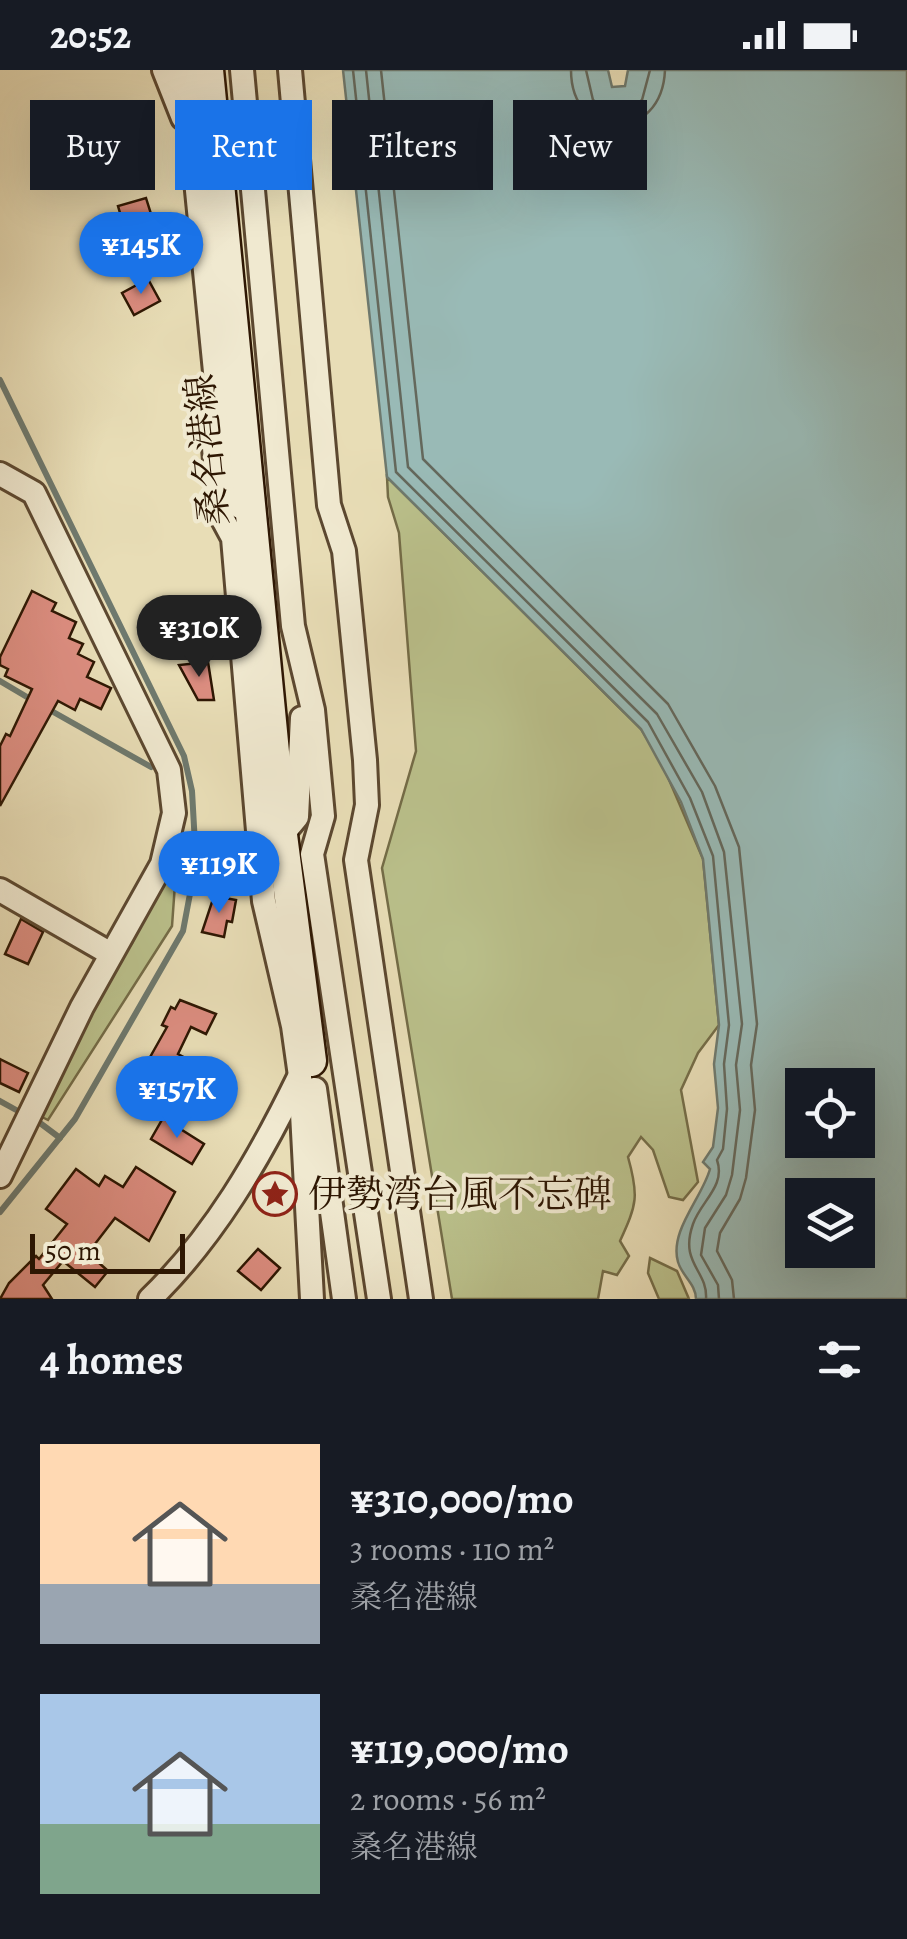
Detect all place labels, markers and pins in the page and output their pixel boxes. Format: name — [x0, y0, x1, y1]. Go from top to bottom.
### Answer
pin: ¥145K — [71, 212, 211, 297]
pin: ¥310K — [129, 595, 269, 680]
pin: ¥119K — [149, 831, 289, 916]
pin: ¥157K — [107, 1056, 247, 1141]
place label: 伊勢湾台風不忘碑 — [308, 1168, 612, 1220]
place icon: 伊勢湾台風不忘碑 — [252, 1171, 298, 1217]

